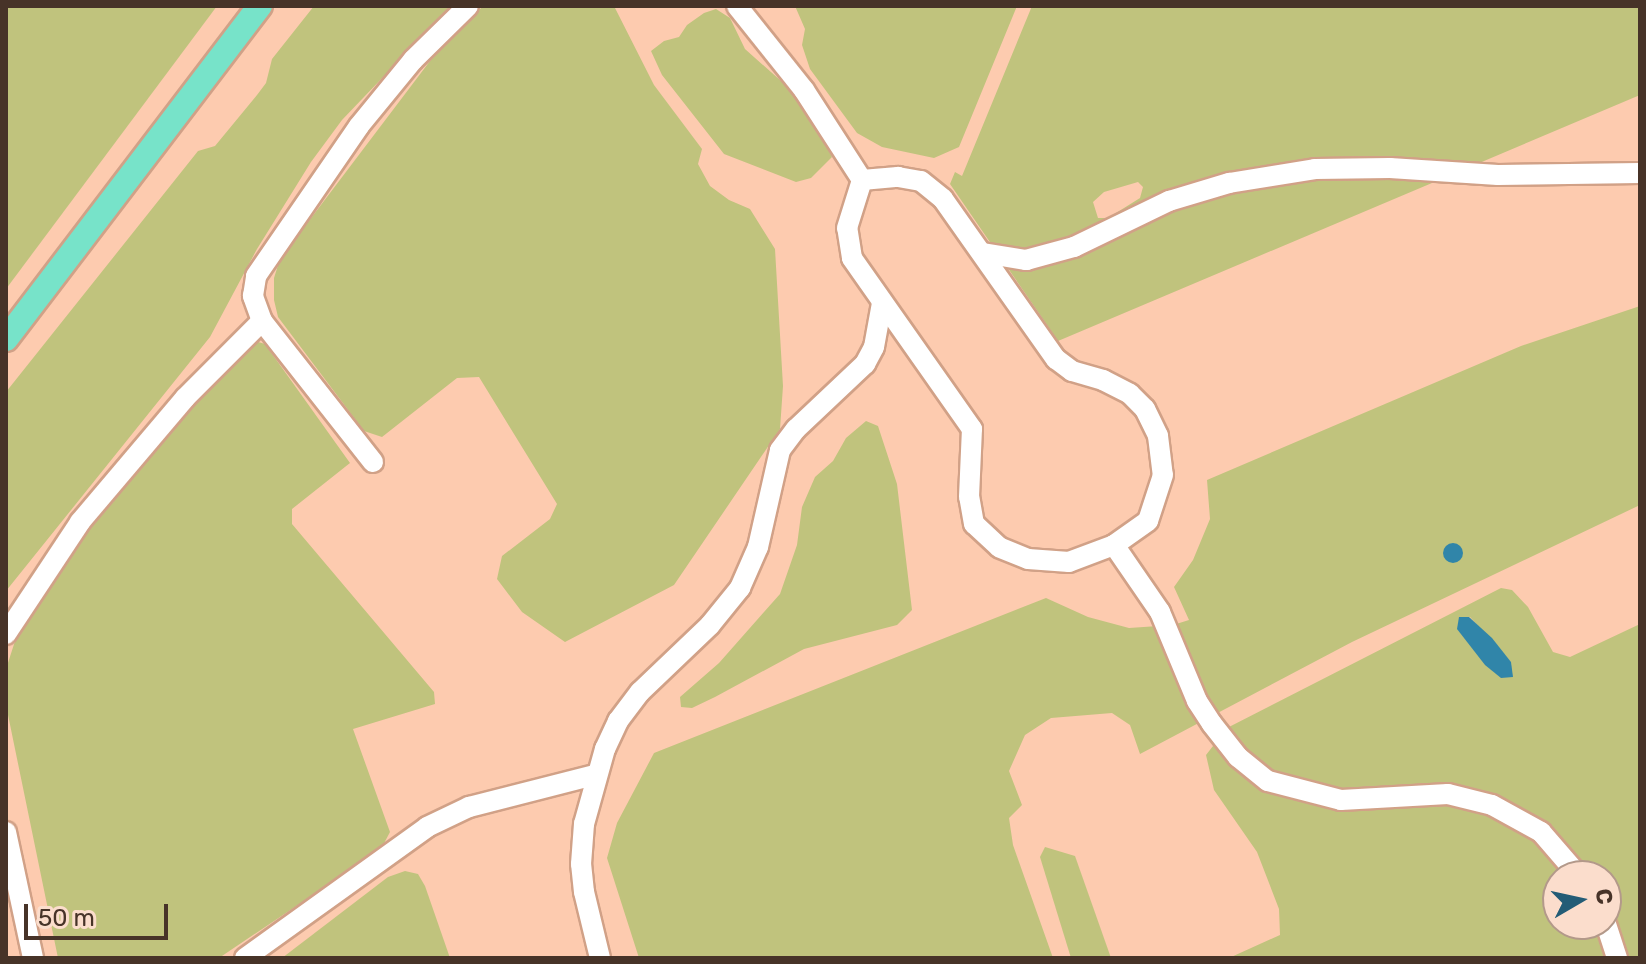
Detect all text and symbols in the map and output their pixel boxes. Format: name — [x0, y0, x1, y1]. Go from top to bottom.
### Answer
north arrow — [1542, 860, 1622, 940]
text: С — [1590, 887, 1619, 906]
scale bar — [28, 888, 172, 938]
text: 50 m — [38, 904, 95, 932]

